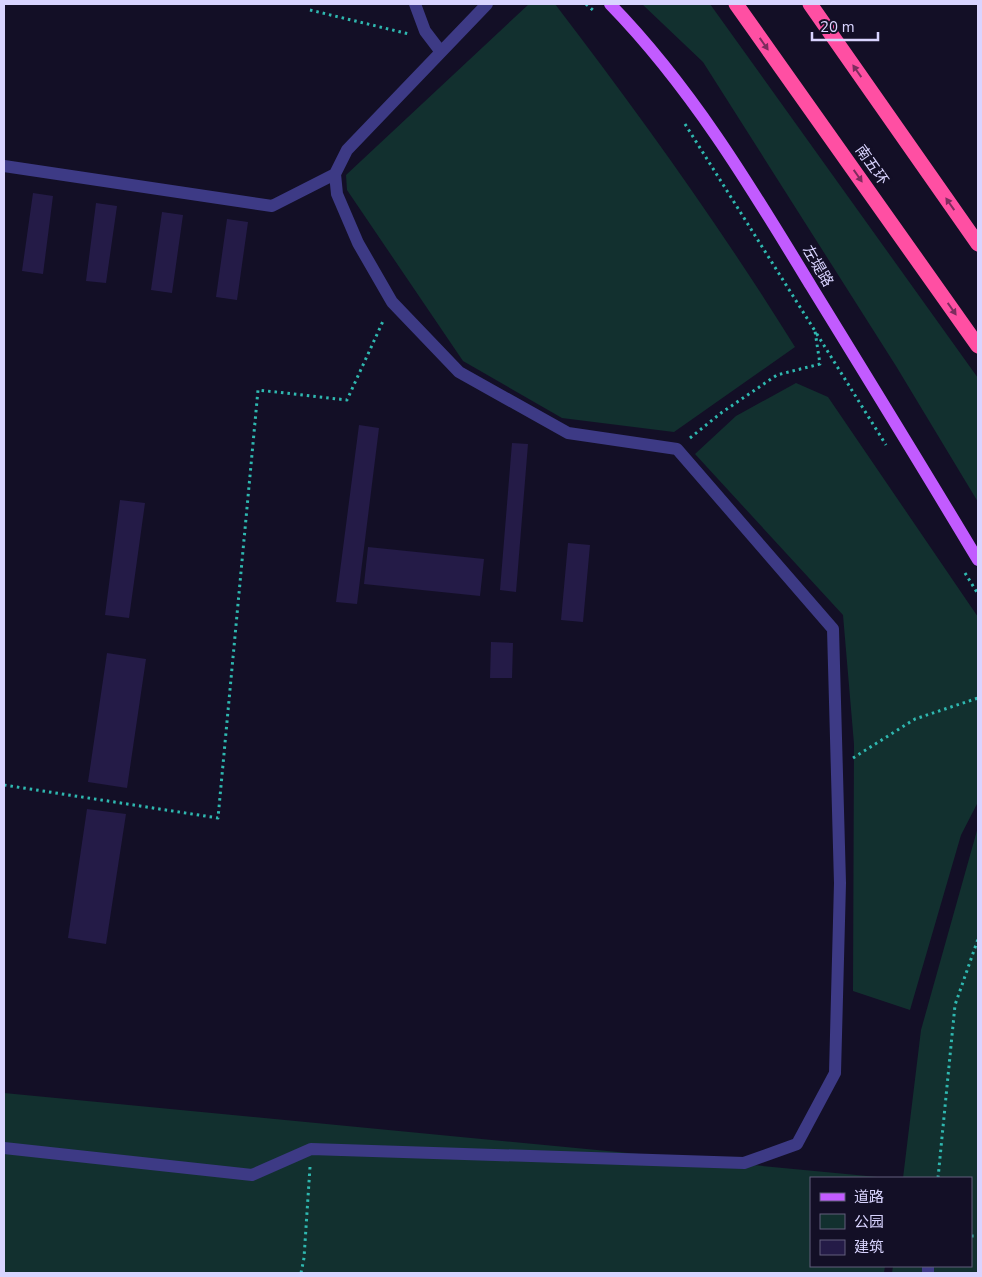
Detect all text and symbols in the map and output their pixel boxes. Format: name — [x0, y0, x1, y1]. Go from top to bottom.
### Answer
scale bar — [812, 10, 878, 42]
text: 20 m — [820, 17, 855, 37]
one-way arrow — [759, 37, 769, 50]
one-way arrow — [852, 64, 862, 78]
street label: 南五环 — [851, 141, 893, 189]
one-way arrow — [853, 169, 863, 183]
one-way arrow — [945, 197, 955, 211]
street label: 左堤路 — [798, 242, 838, 290]
one-way arrow — [947, 302, 957, 316]
legend — [810, 1177, 972, 1267]
text: 道路 — [854, 1187, 884, 1207]
text: 公园 — [854, 1212, 884, 1232]
text: 建筑 — [854, 1237, 884, 1257]

